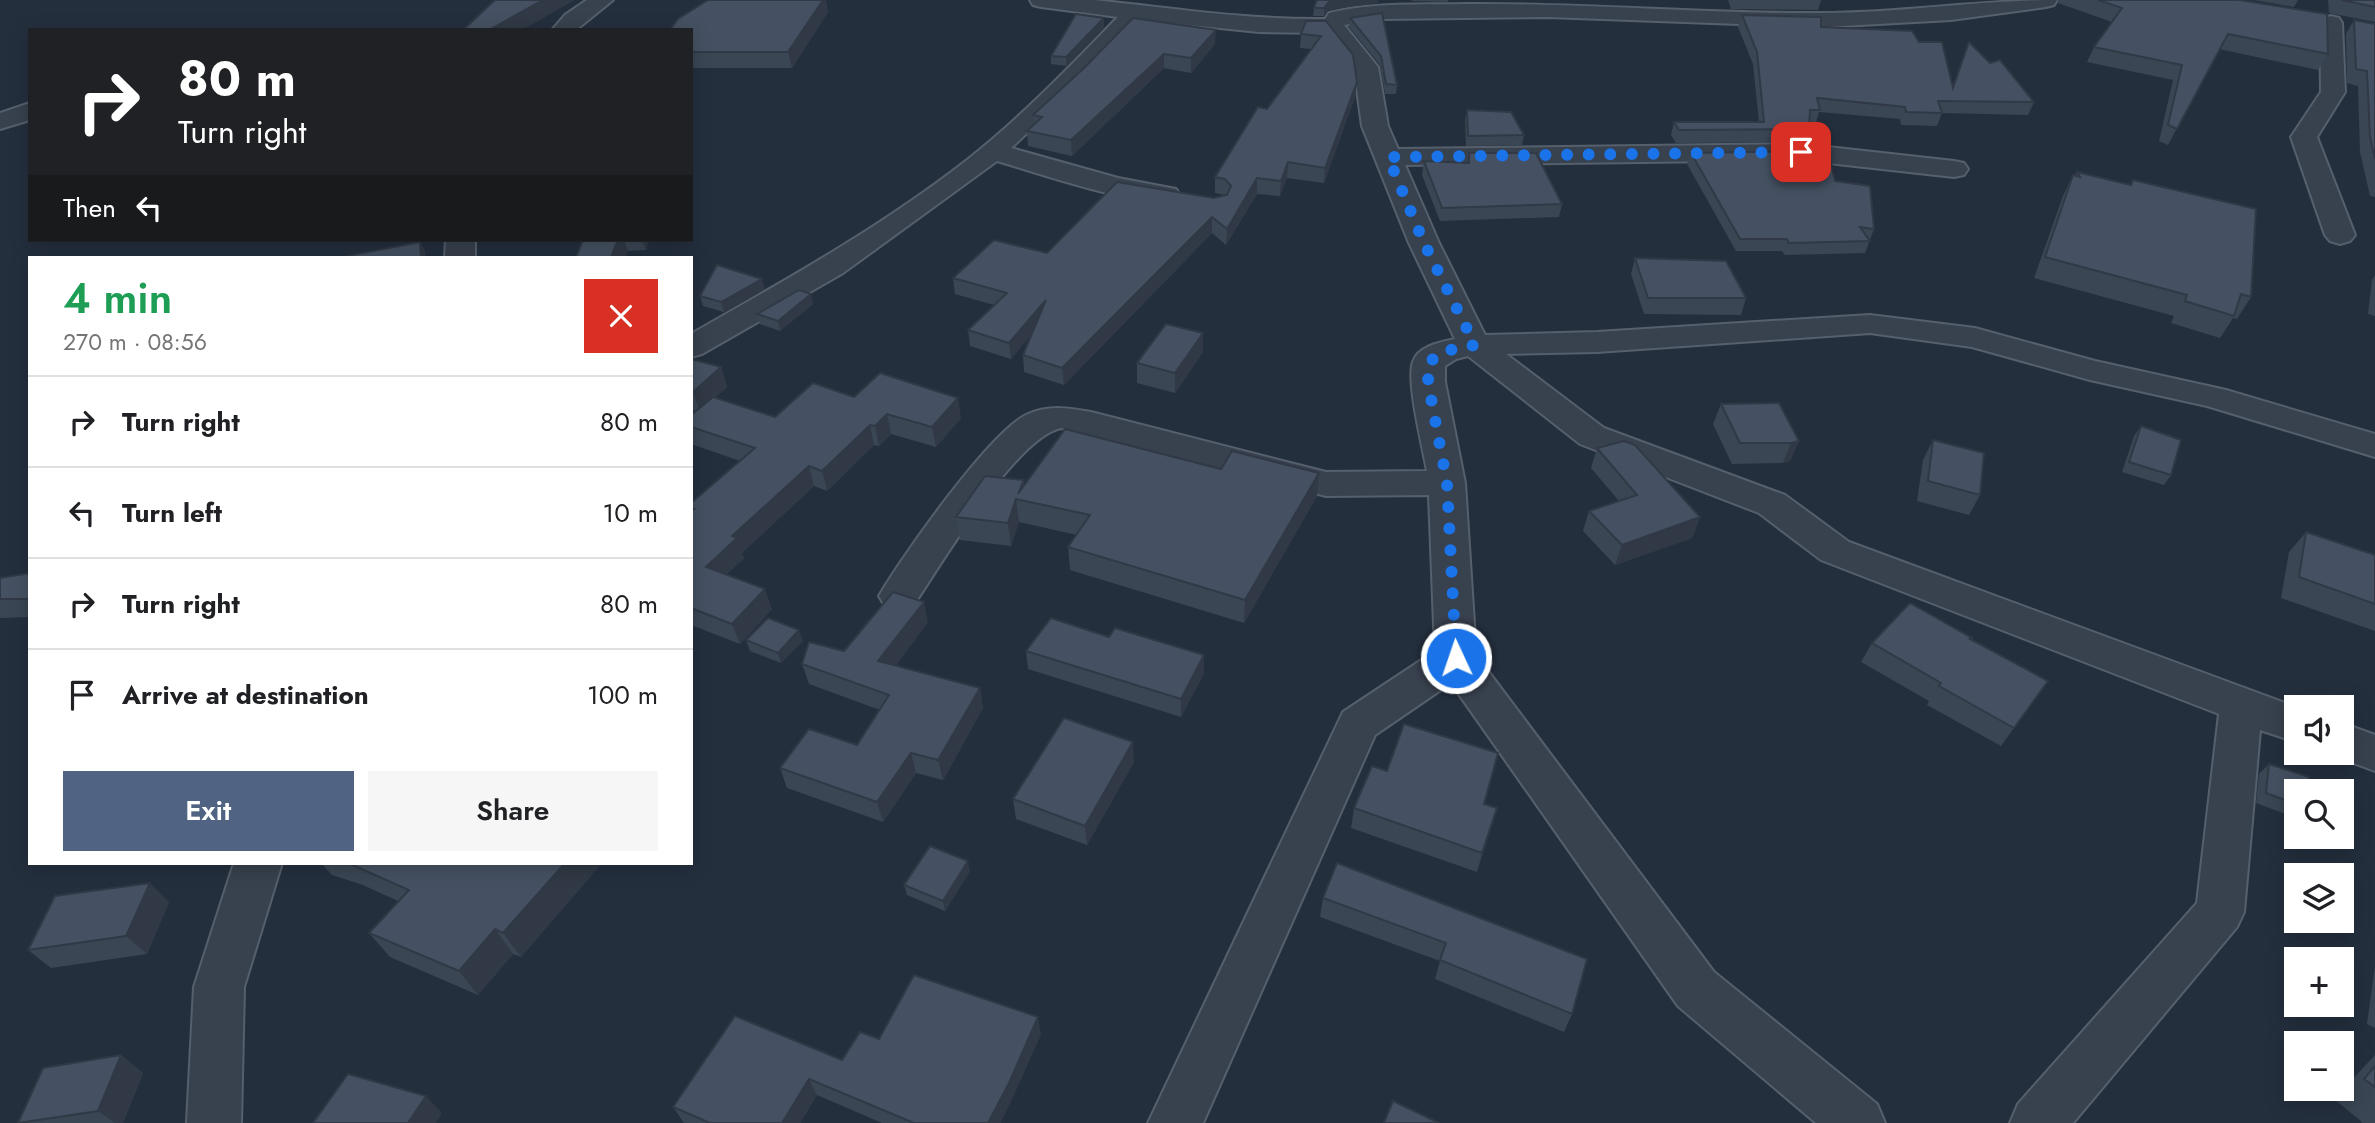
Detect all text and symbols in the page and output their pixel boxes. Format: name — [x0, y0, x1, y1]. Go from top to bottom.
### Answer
text: 80 m — [178, 44, 296, 114]
icon: right — [63, 56, 154, 147]
text: Turn right — [178, 109, 307, 155]
pin — [1771, 122, 1831, 182]
icon: arrive — [1782, 133, 1820, 171]
text: Then — [63, 189, 116, 227]
icon: left — [130, 189, 168, 227]
text: 4 min — [63, 268, 172, 329]
button: close — [584, 279, 658, 353]
text: 270 m · 08:56 — [63, 325, 207, 359]
icon: right — [63, 403, 101, 441]
text: Turn right — [122, 403, 240, 441]
text: 80 m — [600, 403, 658, 441]
icon: left — [63, 494, 101, 532]
text: Turn left — [122, 494, 222, 532]
text: 10 m — [603, 494, 658, 532]
icon: right — [63, 585, 101, 623]
text: Turn right — [122, 585, 240, 623]
text: 80 m — [600, 585, 658, 623]
position arrow — [1419, 621, 1493, 695]
icon: arrive — [63, 676, 101, 714]
text: Arrive at destination — [122, 676, 369, 714]
text: 100 m — [587, 676, 658, 714]
map controls — [2284, 695, 2354, 1101]
button: sound — [2284, 695, 2354, 765]
button: Exit — [63, 771, 354, 851]
button: Share — [368, 771, 658, 851]
button: search — [2284, 779, 2354, 849]
button: layers — [2284, 863, 2354, 933]
button: + — [2284, 947, 2354, 1017]
button: − — [2284, 1031, 2354, 1101]

